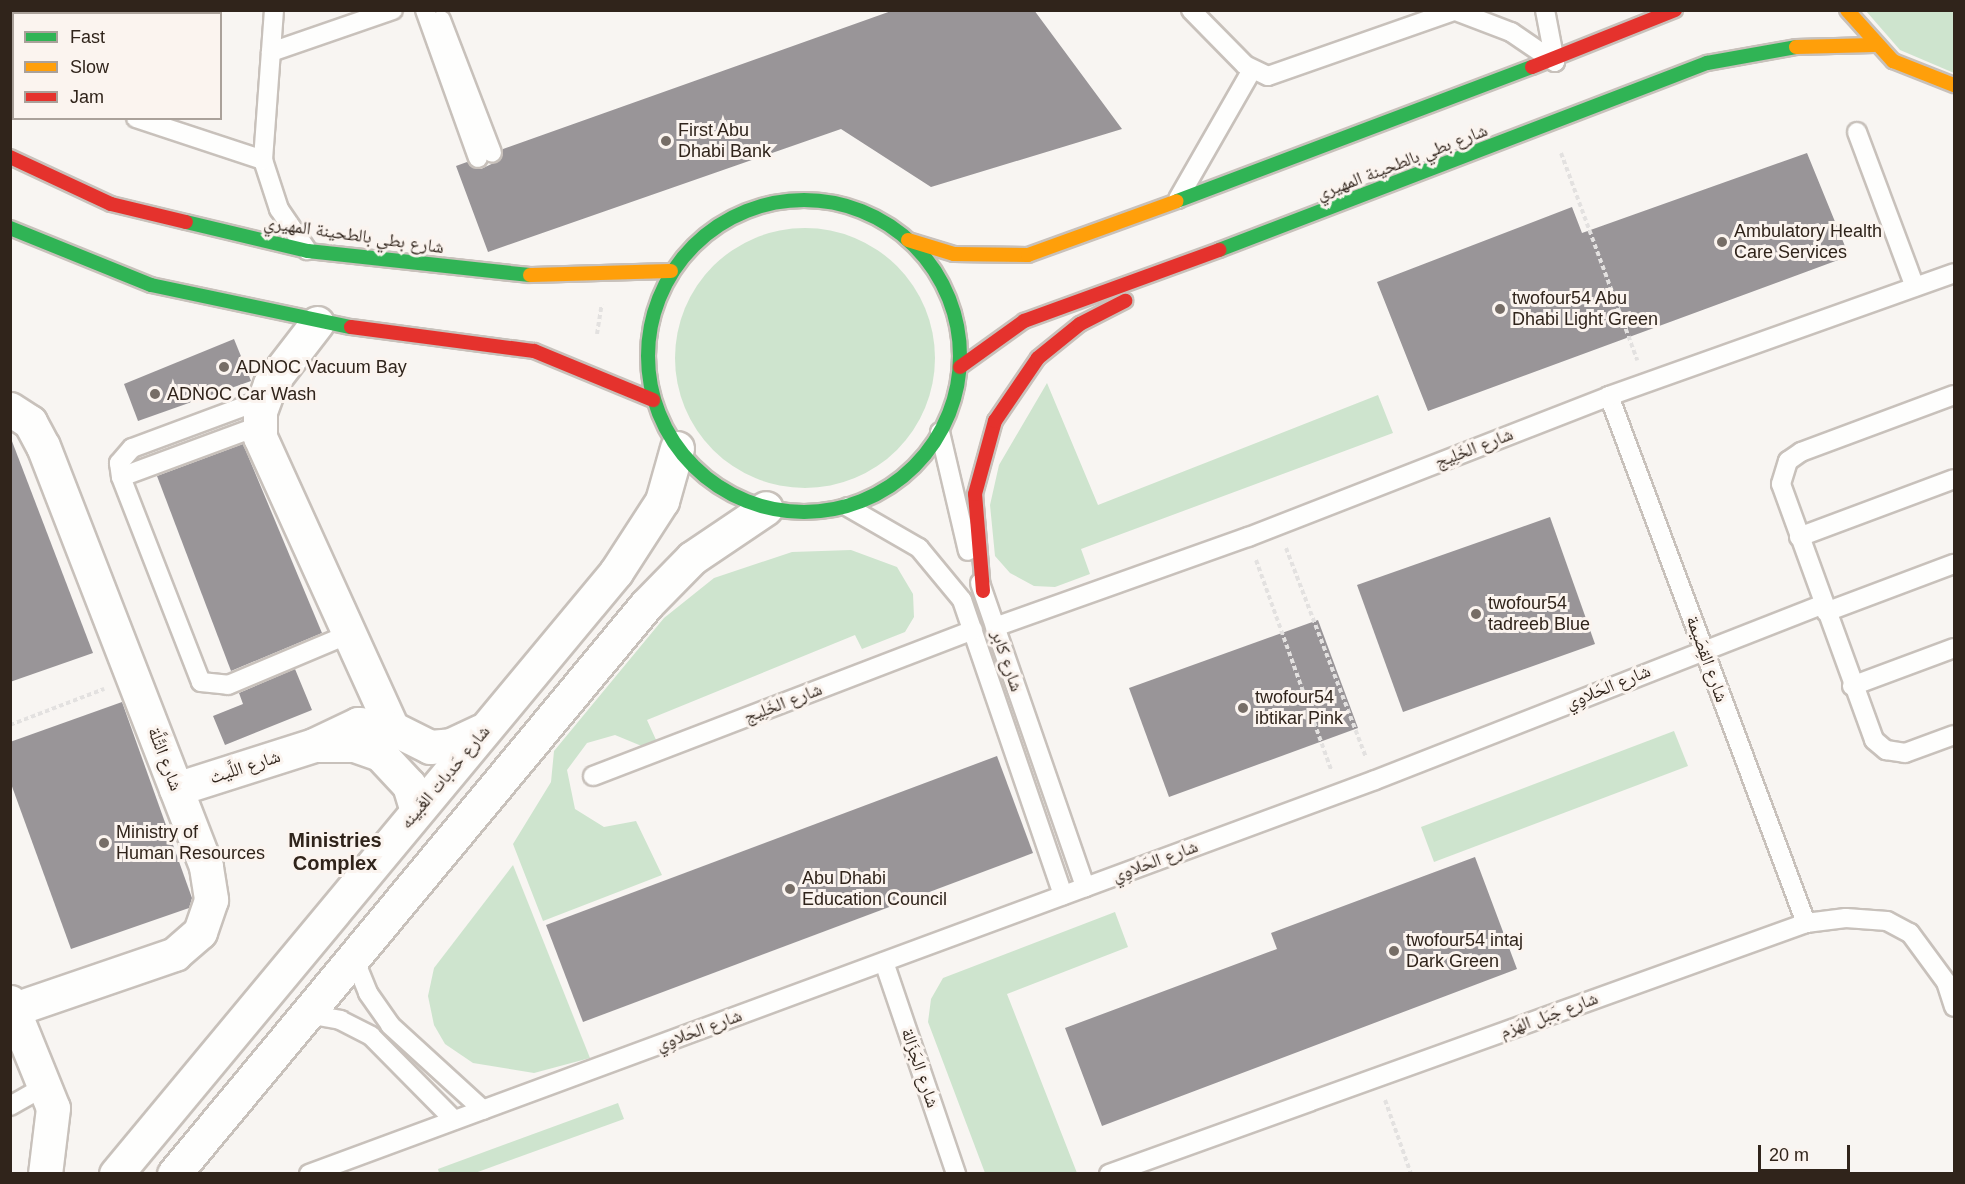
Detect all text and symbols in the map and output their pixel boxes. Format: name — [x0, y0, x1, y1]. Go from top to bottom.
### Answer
legend — [12, 12, 222, 120]
text: Fast — [70, 27, 105, 47]
text: Slow — [70, 57, 109, 77]
text: Jam — [70, 87, 104, 107]
street label: شارع بطي بالطحينة المهيري — [1313, 119, 1491, 205]
place label: First Abu Dhabi Bank — [678, 120, 771, 162]
marker: First Abu Dhabi Bank — [659, 134, 673, 148]
street label: شارع بطي بالطحينة المهيري — [263, 212, 445, 258]
place label: Ambulatory Health Care Services — [1734, 221, 1882, 264]
marker: Ambulatory Health Care Services — [1715, 235, 1729, 249]
place label: twofour54 Abu Dhabi Light Green — [1512, 288, 1658, 330]
marker: twofour54 Abu Dhabi Light Green — [1493, 302, 1507, 316]
place label: ADNOC Vacuum Bay — [236, 356, 407, 378]
marker: ADNOC Vacuum Bay — [217, 360, 231, 374]
place label: ADNOC Car Wash — [167, 383, 316, 405]
marker: ADNOC Car Wash — [148, 387, 162, 401]
street label: شارع الخَلِيج — [1432, 423, 1516, 473]
place label: twofour54 tadreeb Blue — [1488, 593, 1590, 636]
marker: twofour54 tadreeb Blue — [1469, 607, 1483, 621]
street label: شارع القِصَيمة — [1681, 613, 1733, 705]
street label: شارع كابر — [986, 627, 1028, 695]
street label: شارع الحَلاوِي — [1562, 660, 1654, 714]
street label: شارع الخَلِيج — [741, 678, 825, 728]
place label: twofour54 ibtikar Pink — [1255, 687, 1343, 730]
marker: twofour54 ibtikar Pink — [1236, 701, 1250, 715]
street label: شارع حَدبات الغَبينه — [395, 721, 495, 833]
street label: شارع التَّلَّة — [143, 724, 187, 794]
street label: شارع اللَّيث — [207, 745, 283, 789]
place label: Ministry of Human Resources — [116, 822, 265, 864]
district label: Ministries Complex — [288, 829, 382, 876]
street label: شارع الحَلاوِي — [1109, 835, 1201, 887]
marker: Ministry of Human Resources — [97, 836, 111, 850]
place label: Abu Dhabi Education Council — [802, 868, 947, 910]
marker: Abu Dhabi Education Council — [783, 882, 797, 896]
place label: twofour54 intaj Dark Green — [1406, 930, 1523, 972]
marker: twofour54 intaj Dark Green — [1387, 944, 1401, 958]
street label: شارع جَبَل الهَزم — [1497, 987, 1601, 1043]
street label: شارع الحَلاوِي — [653, 1004, 745, 1056]
street label: شارع الجَزَالة — [896, 1025, 944, 1111]
scale bar — [1761, 1133, 1852, 1171]
text: 20 m — [1769, 1145, 1809, 1165]

